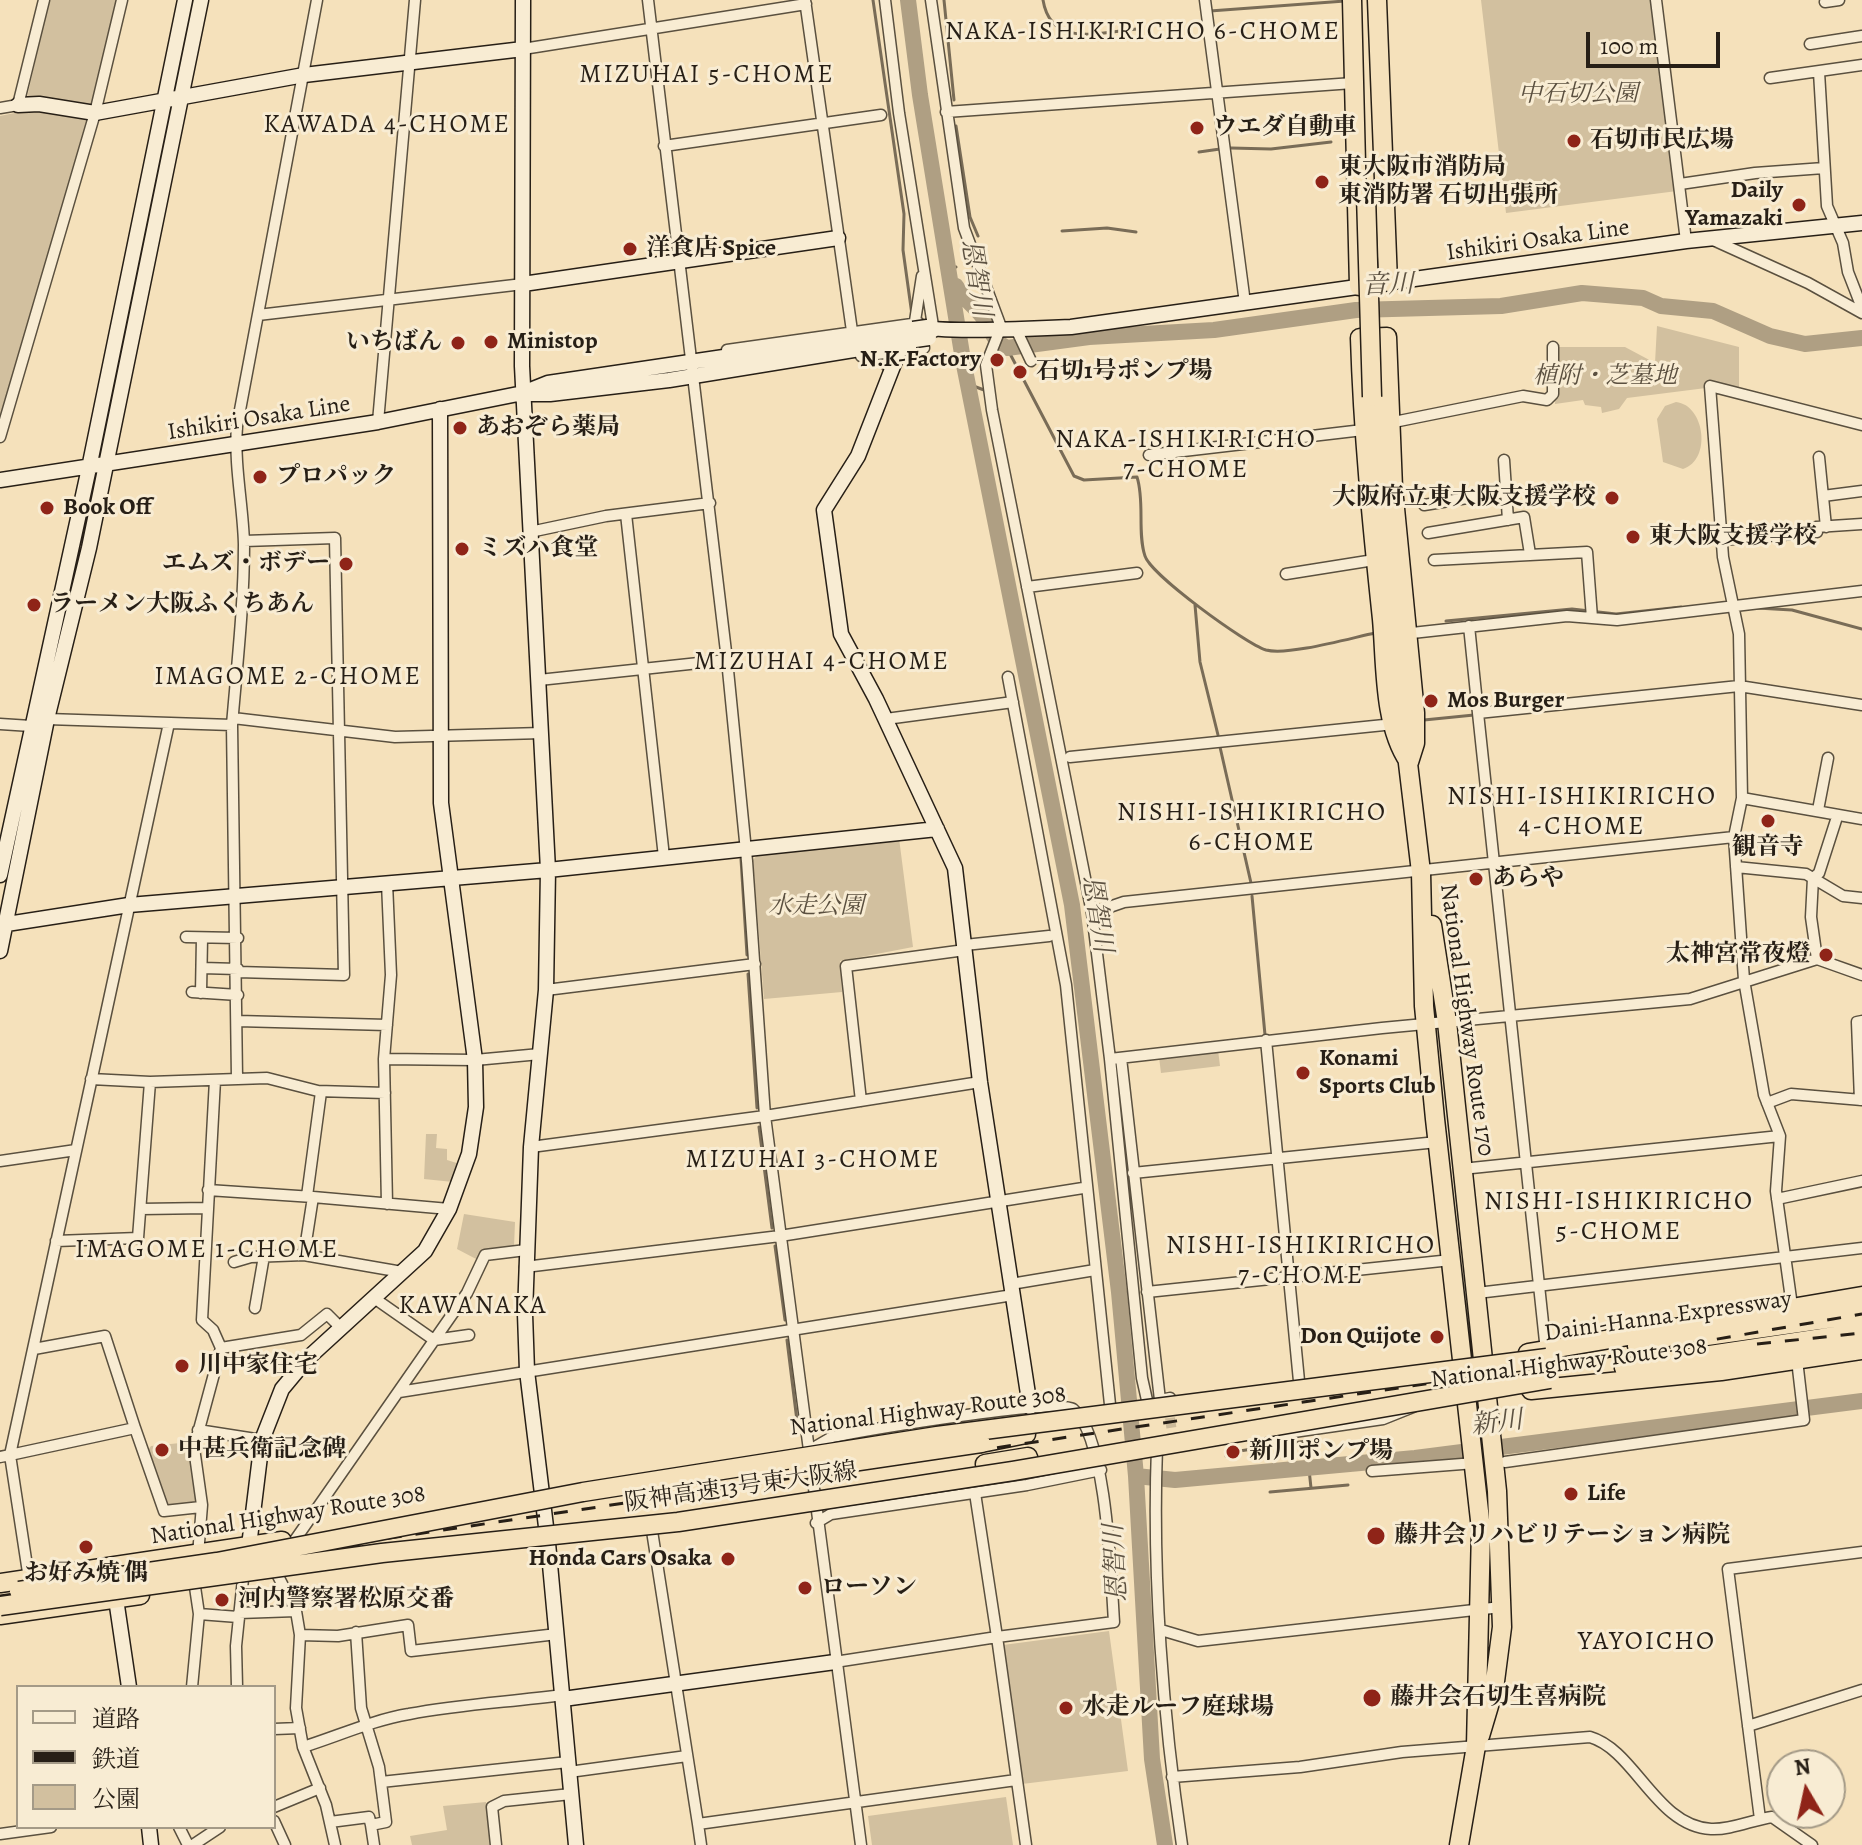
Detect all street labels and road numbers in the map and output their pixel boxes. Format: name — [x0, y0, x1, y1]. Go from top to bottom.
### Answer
street label: Ishikiri Osaka Line — [1445, 214, 1631, 268]
street label: Ishikiri Osaka Line — [166, 390, 352, 448]
street label: National Highway Route 170 — [1433, 882, 1499, 1158]
street label: Daini-Hanna Expressway — [1543, 1285, 1793, 1349]
street label: National Highway Route 308 — [1429, 1333, 1709, 1395]
street label: National Highway Route 308 — [788, 1381, 1068, 1443]
street label: 阪神高速13号東大阪線 — [623, 1457, 859, 1519]
street label: National Highway Route 308 — [148, 1480, 428, 1552]

